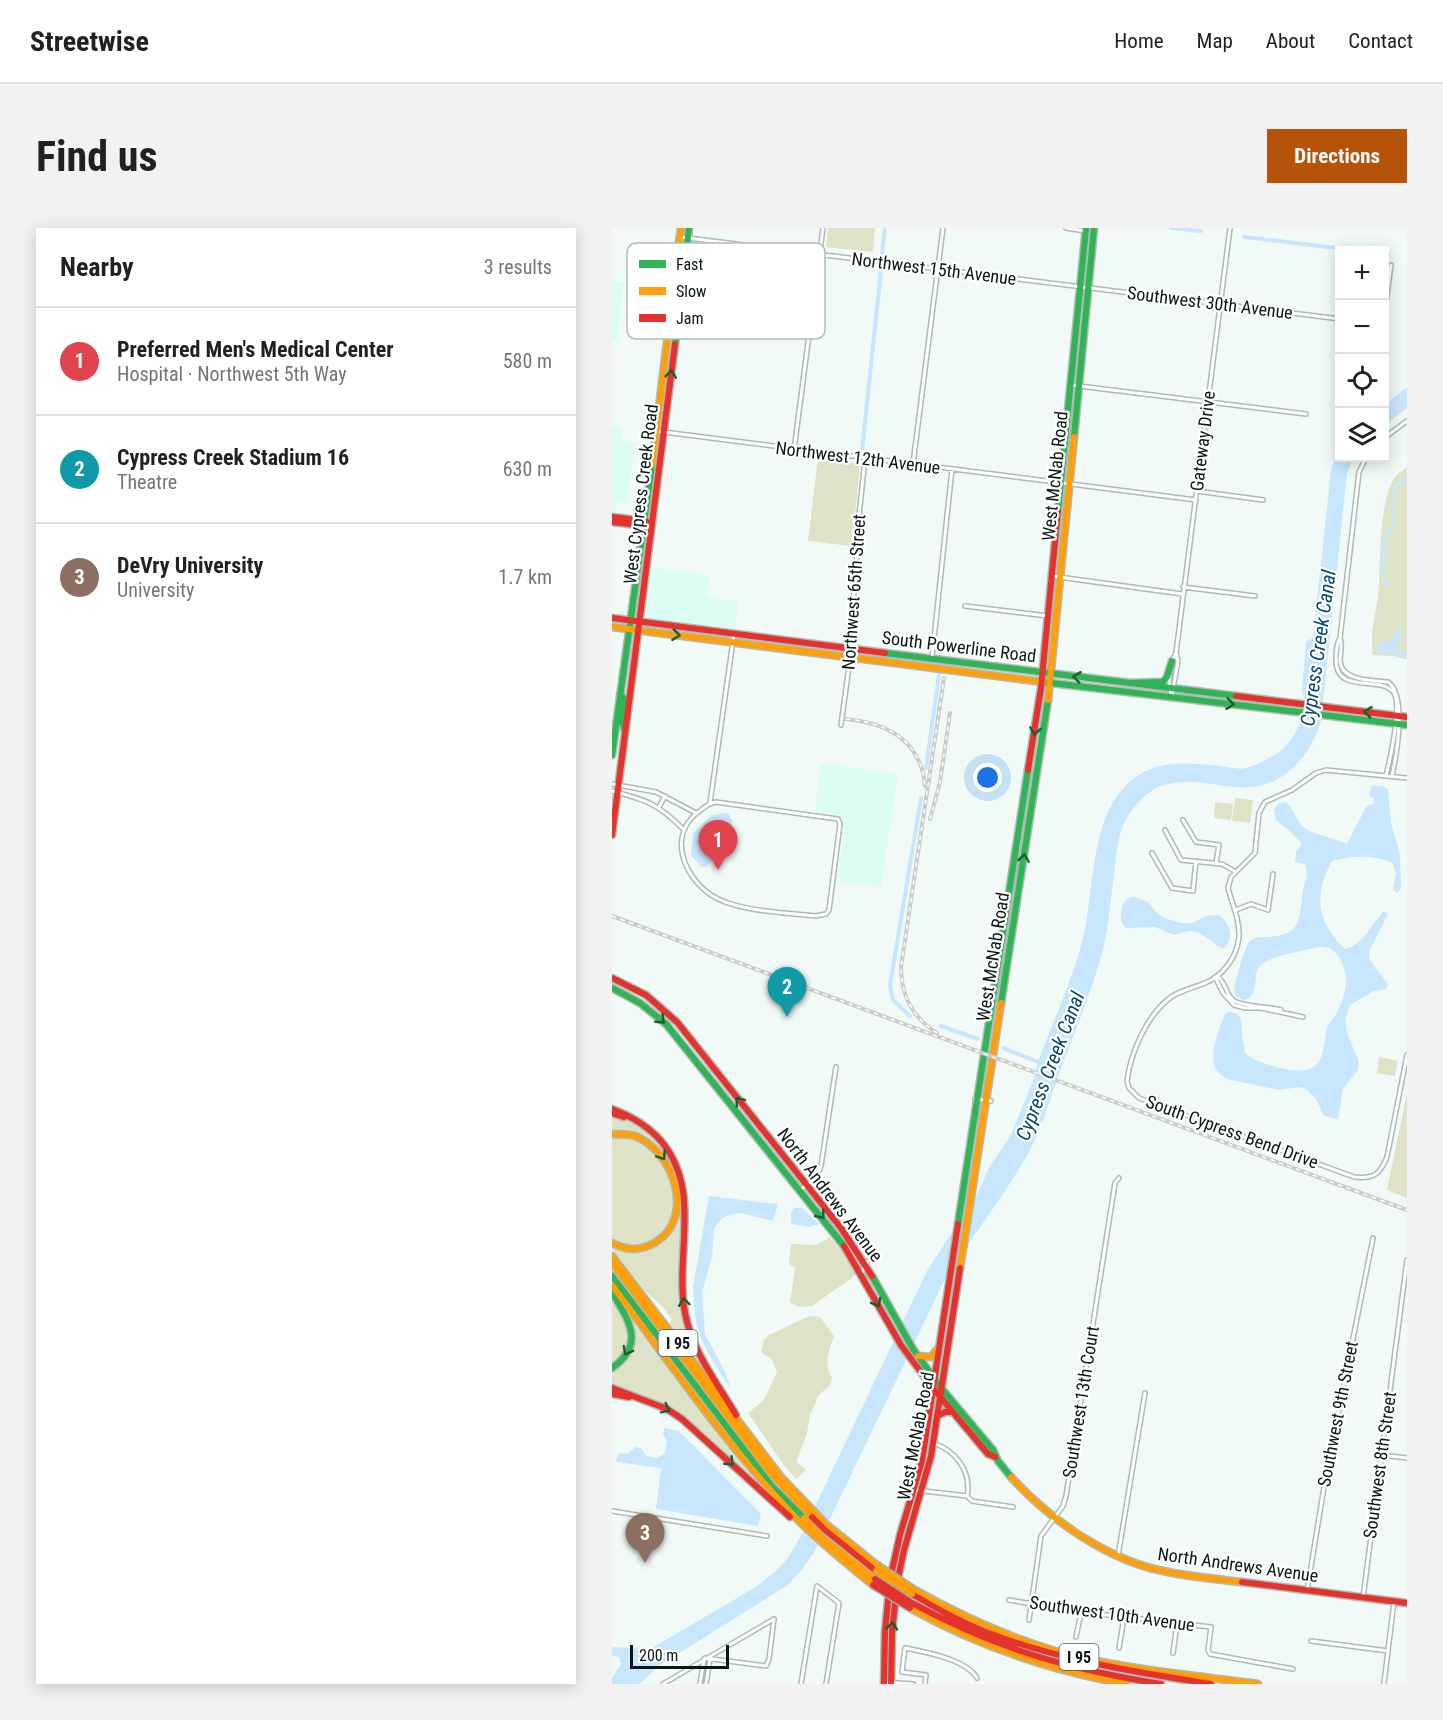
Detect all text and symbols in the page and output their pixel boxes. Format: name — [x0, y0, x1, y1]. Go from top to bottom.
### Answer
text: Streetwise — [30, 25, 149, 58]
text: Home — [1114, 29, 1164, 53]
text: Map — [1197, 29, 1233, 53]
text: About — [1266, 29, 1315, 53]
text: Contact — [1348, 29, 1413, 53]
button: Directions — [1267, 129, 1407, 183]
text: Find us — [36, 132, 157, 181]
legend — [627, 243, 825, 339]
map controls — [1335, 246, 1389, 462]
button: + — [1335, 246, 1389, 300]
street label: Northwest 15th Avenue — [851, 248, 1018, 289]
text: Nearby — [60, 252, 134, 282]
text: 3 results — [484, 255, 552, 279]
text: Fast — [676, 255, 703, 274]
text: Slow — [676, 282, 706, 301]
street label: Southwest 30th Avenue — [1126, 282, 1294, 323]
button: − — [1335, 300, 1389, 354]
text: Jam — [676, 309, 703, 328]
text: Preferred Men's Medical Center — [117, 337, 393, 362]
text: 1 — [74, 349, 85, 373]
text: 580 m — [503, 349, 552, 373]
button: locate — [1335, 354, 1389, 408]
text: Hospital · Northwest 5th Way — [117, 362, 346, 386]
one-way arrow — [664, 370, 676, 379]
street label: Gateway Drive — [1186, 390, 1219, 492]
street label: West Cypress Creek Road — [619, 403, 662, 585]
button: layers — [1335, 408, 1389, 462]
street label: West McNab Road — [1037, 410, 1072, 542]
street label: Northwest 12th Avenue — [775, 437, 942, 478]
text: Cypress Creek Stadium 16 — [117, 445, 349, 470]
text: 2 — [74, 457, 85, 481]
text: 630 m — [503, 457, 552, 481]
text: Theatre — [117, 470, 177, 494]
street label: Northwest 65th Street — [838, 513, 869, 671]
text: DeVry University — [117, 553, 263, 578]
text: 3 — [74, 565, 85, 589]
text: 1.7 km — [498, 565, 552, 589]
water label: Cypress Creek Canal — [1295, 568, 1341, 728]
text: University — [117, 578, 194, 602]
street label: South Powerline Road — [881, 627, 1037, 666]
one-way arrow — [671, 628, 680, 640]
one-way arrow — [1073, 672, 1082, 684]
one-way arrow — [1225, 697, 1235, 709]
one-way arrow — [1364, 706, 1373, 719]
one-way arrow — [1029, 726, 1042, 736]
your location — [973, 763, 1002, 792]
pin: 1 — [698, 820, 738, 870]
one-way arrow — [1018, 853, 1030, 862]
street label: West McNab Road — [972, 891, 1013, 1023]
pin: 2 — [768, 968, 807, 1017]
water label: Cypress Creek Canal — [1011, 988, 1090, 1144]
one-way arrow — [653, 1012, 664, 1023]
street label: South Cypress Bend Drive — [1143, 1091, 1321, 1173]
one-way arrow — [735, 1097, 746, 1108]
street label: North Andrews Avenue — [773, 1124, 888, 1266]
one-way arrow — [655, 1150, 666, 1161]
one-way arrow — [813, 1209, 824, 1220]
one-way arrow — [870, 1296, 881, 1307]
one-way arrow — [678, 1298, 690, 1307]
street label: Southwest 13th Court — [1058, 1324, 1103, 1480]
road number: I 95 — [658, 1330, 698, 1356]
street label: Southwest 9th Street — [1313, 1339, 1362, 1489]
one-way arrow — [623, 1345, 634, 1356]
street label: West McNab Road — [893, 1370, 938, 1502]
street label: Southwest 8th Street — [1359, 1390, 1400, 1540]
one-way arrow — [659, 1402, 670, 1414]
one-way arrow — [723, 1454, 734, 1465]
pin: 3 — [626, 1514, 664, 1563]
street label: North Andrews Avenue — [1156, 1543, 1320, 1586]
street label: Southwest 10th Avenue — [1028, 1592, 1196, 1635]
one-way arrow — [885, 1621, 898, 1630]
scale bar — [630, 1642, 729, 1670]
road number: I 95 — [1060, 1644, 1098, 1670]
text: 200 m — [639, 1646, 678, 1665]

